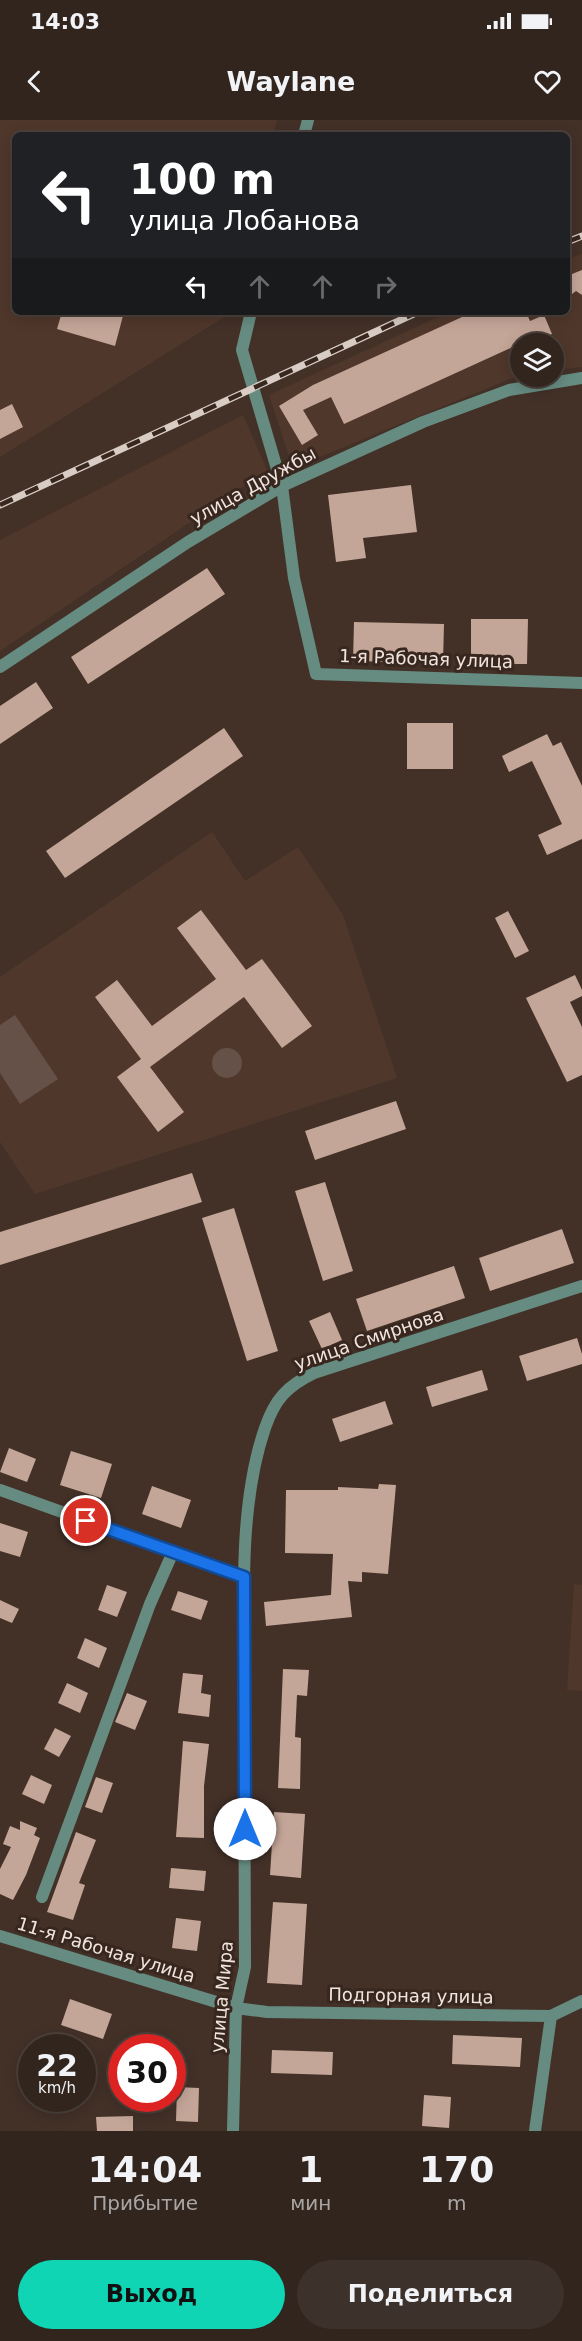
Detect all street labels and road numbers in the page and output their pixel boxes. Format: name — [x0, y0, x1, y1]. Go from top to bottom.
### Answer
street label: улица Дружбы — [186, 442, 319, 529]
street label: 1-я Рабочая улица — [339, 645, 513, 672]
street label: улица Смирнова — [291, 1303, 446, 1374]
street label: 11-я Рабочая улица — [14, 1912, 198, 1987]
street label: улица Мира — [206, 1940, 237, 2054]
street label: Подгорная улица — [328, 1984, 494, 2007]

